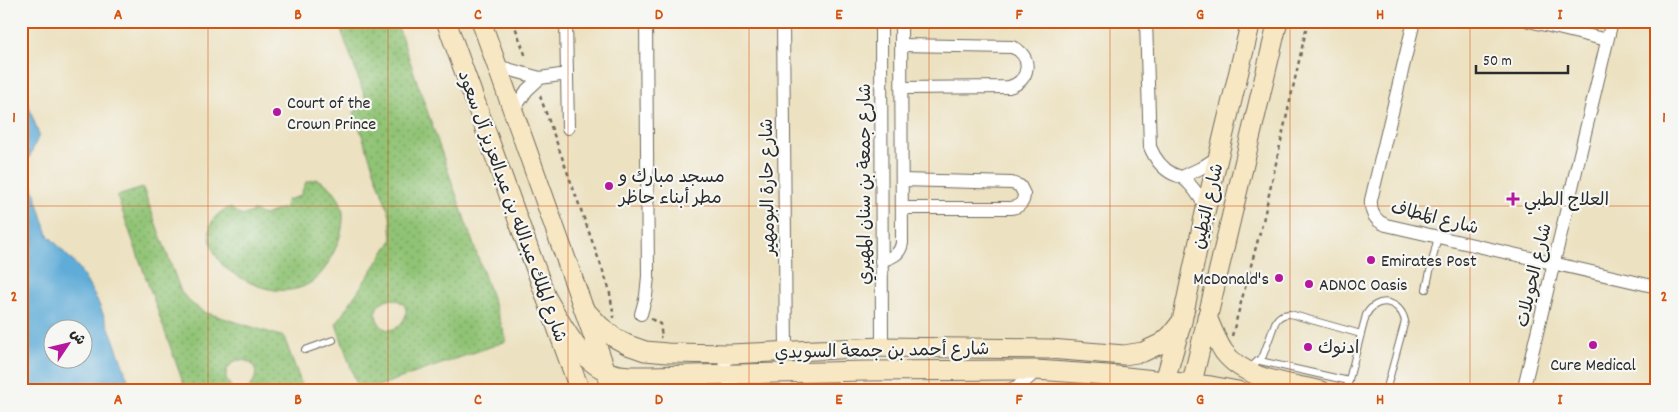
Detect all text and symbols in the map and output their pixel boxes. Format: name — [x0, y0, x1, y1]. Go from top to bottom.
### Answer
text: A — [114, 4, 123, 27]
text: B — [294, 4, 302, 27]
text: C — [474, 4, 482, 27]
text: D — [655, 4, 664, 27]
text: E — [835, 4, 843, 27]
text: F — [1015, 4, 1023, 27]
text: G — [1196, 4, 1204, 27]
text: H — [1376, 4, 1384, 27]
text: I — [1558, 4, 1564, 27]
scale bar — [1476, 42, 1568, 74]
text: 50 m — [1483, 51, 1512, 73]
street label: شارع الملك عبدالله بن عبدالعزيز آل سعود — [450, 67, 572, 346]
street label: شارع جمعة بن سنان المهيري — [854, 83, 879, 285]
place label: Court of the Crown Prince — [287, 92, 376, 138]
marker: Court of the Crown Prince — [271, 106, 283, 118]
text: 1 — [12, 107, 16, 130]
text: 1 — [1662, 107, 1666, 130]
street label: شارع حارة البومهير — [756, 118, 783, 258]
street label: شارع البَطِين — [1187, 161, 1231, 252]
place label: مسجد مبارك و مطر أبناء حاظر — [617, 166, 725, 212]
marker: مسجد مبارك و مطر أبناء حاظر — [603, 180, 615, 192]
place label: العلاج الطبي — [1524, 189, 1609, 215]
marker: العلاج الطبي — [1506, 192, 1520, 206]
street label: شارع المَطاف — [1388, 196, 1481, 242]
street label: شارع الحويلات — [1511, 221, 1560, 330]
place label: Emirates Post — [1381, 250, 1477, 275]
marker: Emirates Post — [1365, 254, 1377, 266]
place label: McDonald's — [1193, 268, 1269, 293]
marker: McDonald's — [1273, 272, 1285, 284]
place label: ADNOC Oasis — [1319, 274, 1408, 299]
marker: ADNOC Oasis — [1303, 278, 1315, 290]
text: 2 — [11, 286, 18, 309]
text: 2 — [1661, 286, 1668, 309]
north arrow — [42, 320, 92, 370]
text: ش — [64, 326, 90, 350]
place label: ادنوك — [1318, 337, 1360, 362]
street label: شارع أحمد بن جمعة السويدي — [774, 338, 990, 367]
marker: Cure Medical — [1587, 339, 1599, 351]
marker: ادنوك — [1302, 341, 1314, 353]
place label: Cure Medical — [1550, 354, 1636, 379]
text: A — [114, 389, 123, 412]
text: B — [294, 389, 302, 412]
text: C — [474, 389, 482, 412]
text: D — [655, 389, 664, 412]
text: E — [835, 389, 843, 412]
text: F — [1015, 389, 1023, 412]
text: G — [1196, 389, 1204, 412]
text: H — [1376, 389, 1384, 412]
text: I — [1558, 389, 1564, 412]

